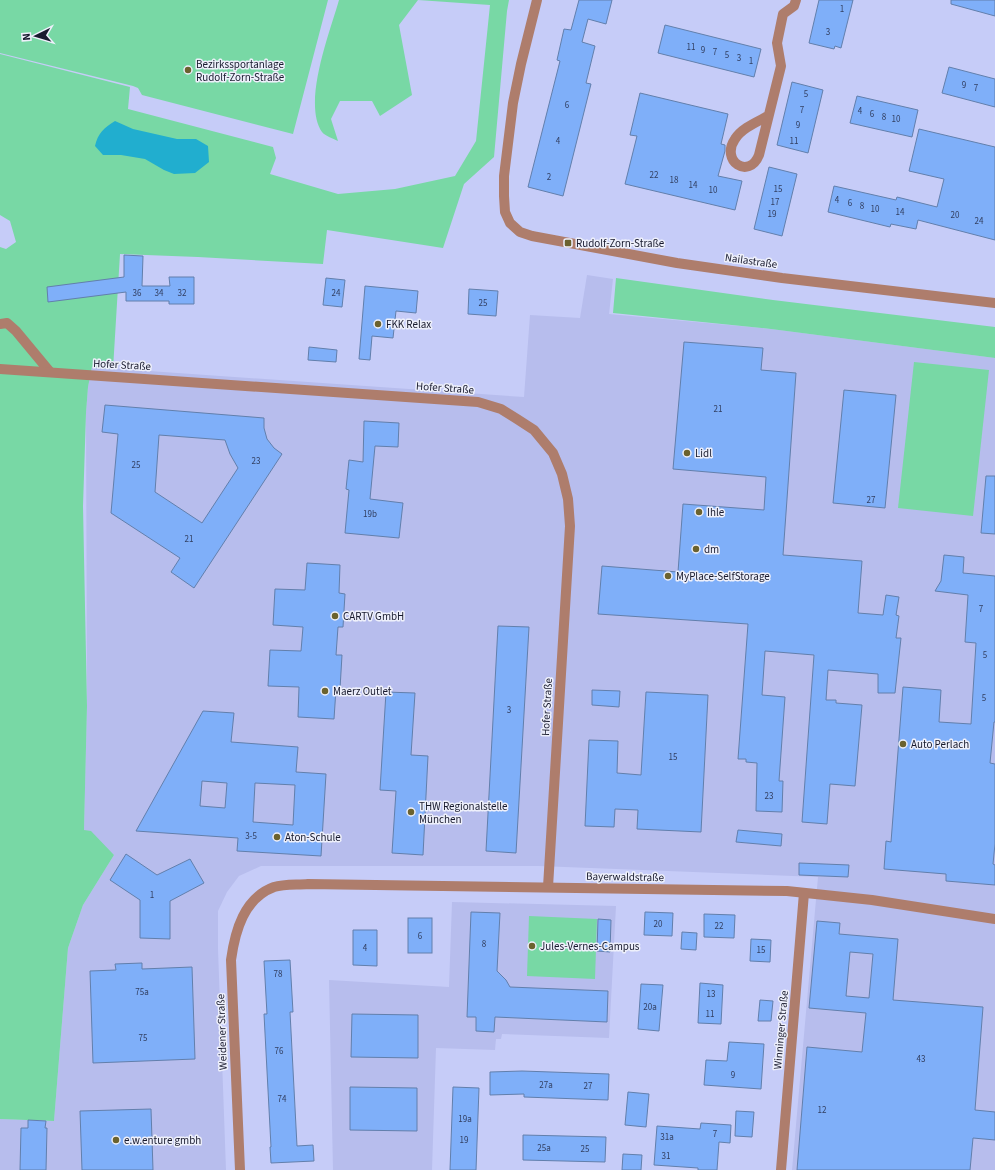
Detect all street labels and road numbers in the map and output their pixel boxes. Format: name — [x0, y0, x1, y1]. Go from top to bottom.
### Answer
street label: Nailastraße — [724, 250, 779, 272]
street label: Hofer Straße — [93, 356, 152, 374]
street label: Hofer Straße — [416, 378, 475, 398]
street label: Hofer Straße — [538, 677, 556, 736]
street label: Bayerwaldstraße — [586, 869, 665, 885]
street label: Winninger Straße — [770, 989, 792, 1070]
street label: Weidener Straße — [213, 993, 231, 1070]

